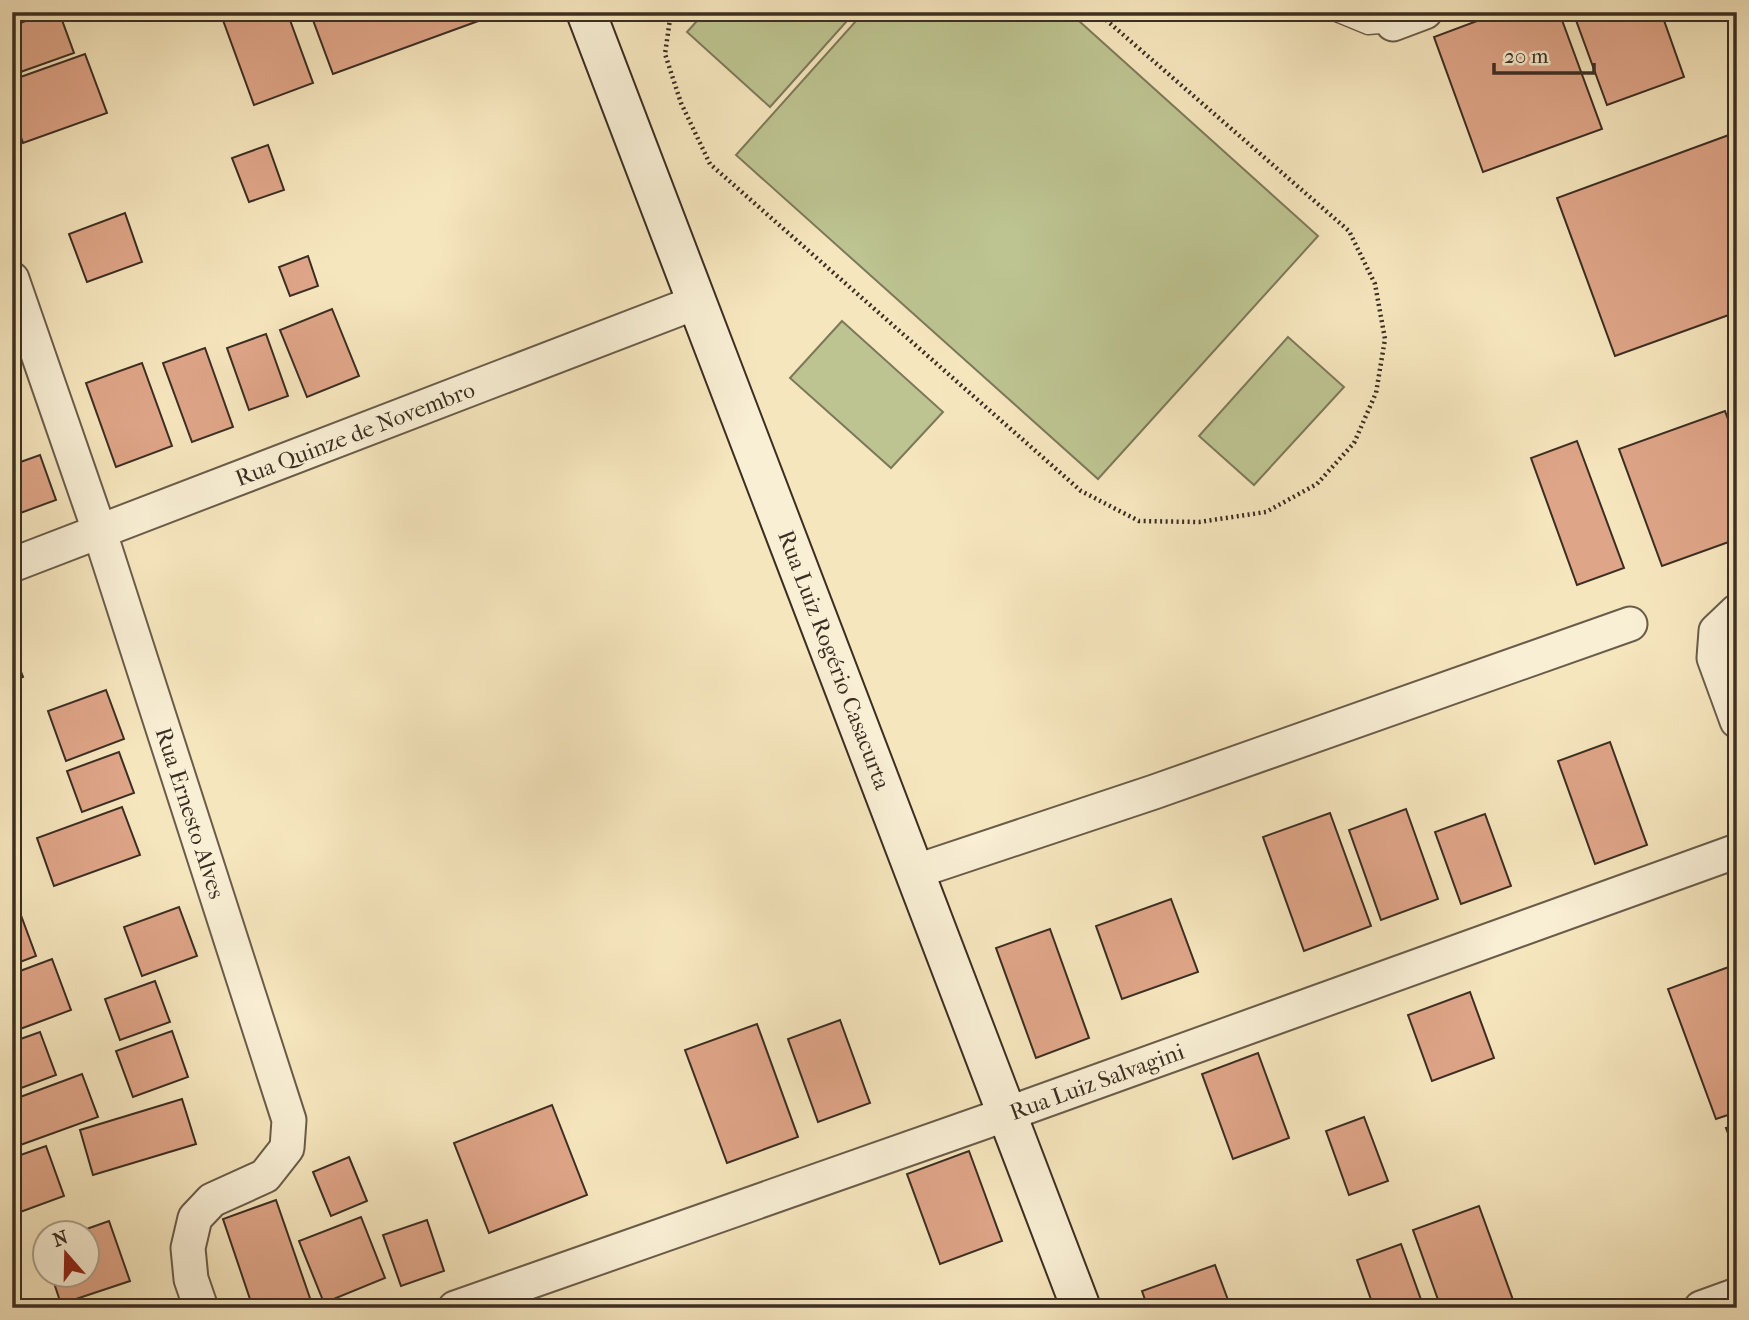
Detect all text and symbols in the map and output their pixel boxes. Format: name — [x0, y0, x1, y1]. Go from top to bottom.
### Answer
scale bar — [1494, 32, 1593, 76]
text: 20 m — [1504, 44, 1549, 68]
street label: Rua Quinze de Novembro — [232, 376, 478, 492]
street label: Rua Luiz Rogério Casacurta — [772, 527, 896, 794]
street label: Rua Ernesto Alves — [150, 724, 230, 902]
street label: Rua Luiz Salvagini — [1006, 1038, 1188, 1126]
north arrow — [32, 1218, 102, 1288]
text: N — [50, 1226, 72, 1252]

